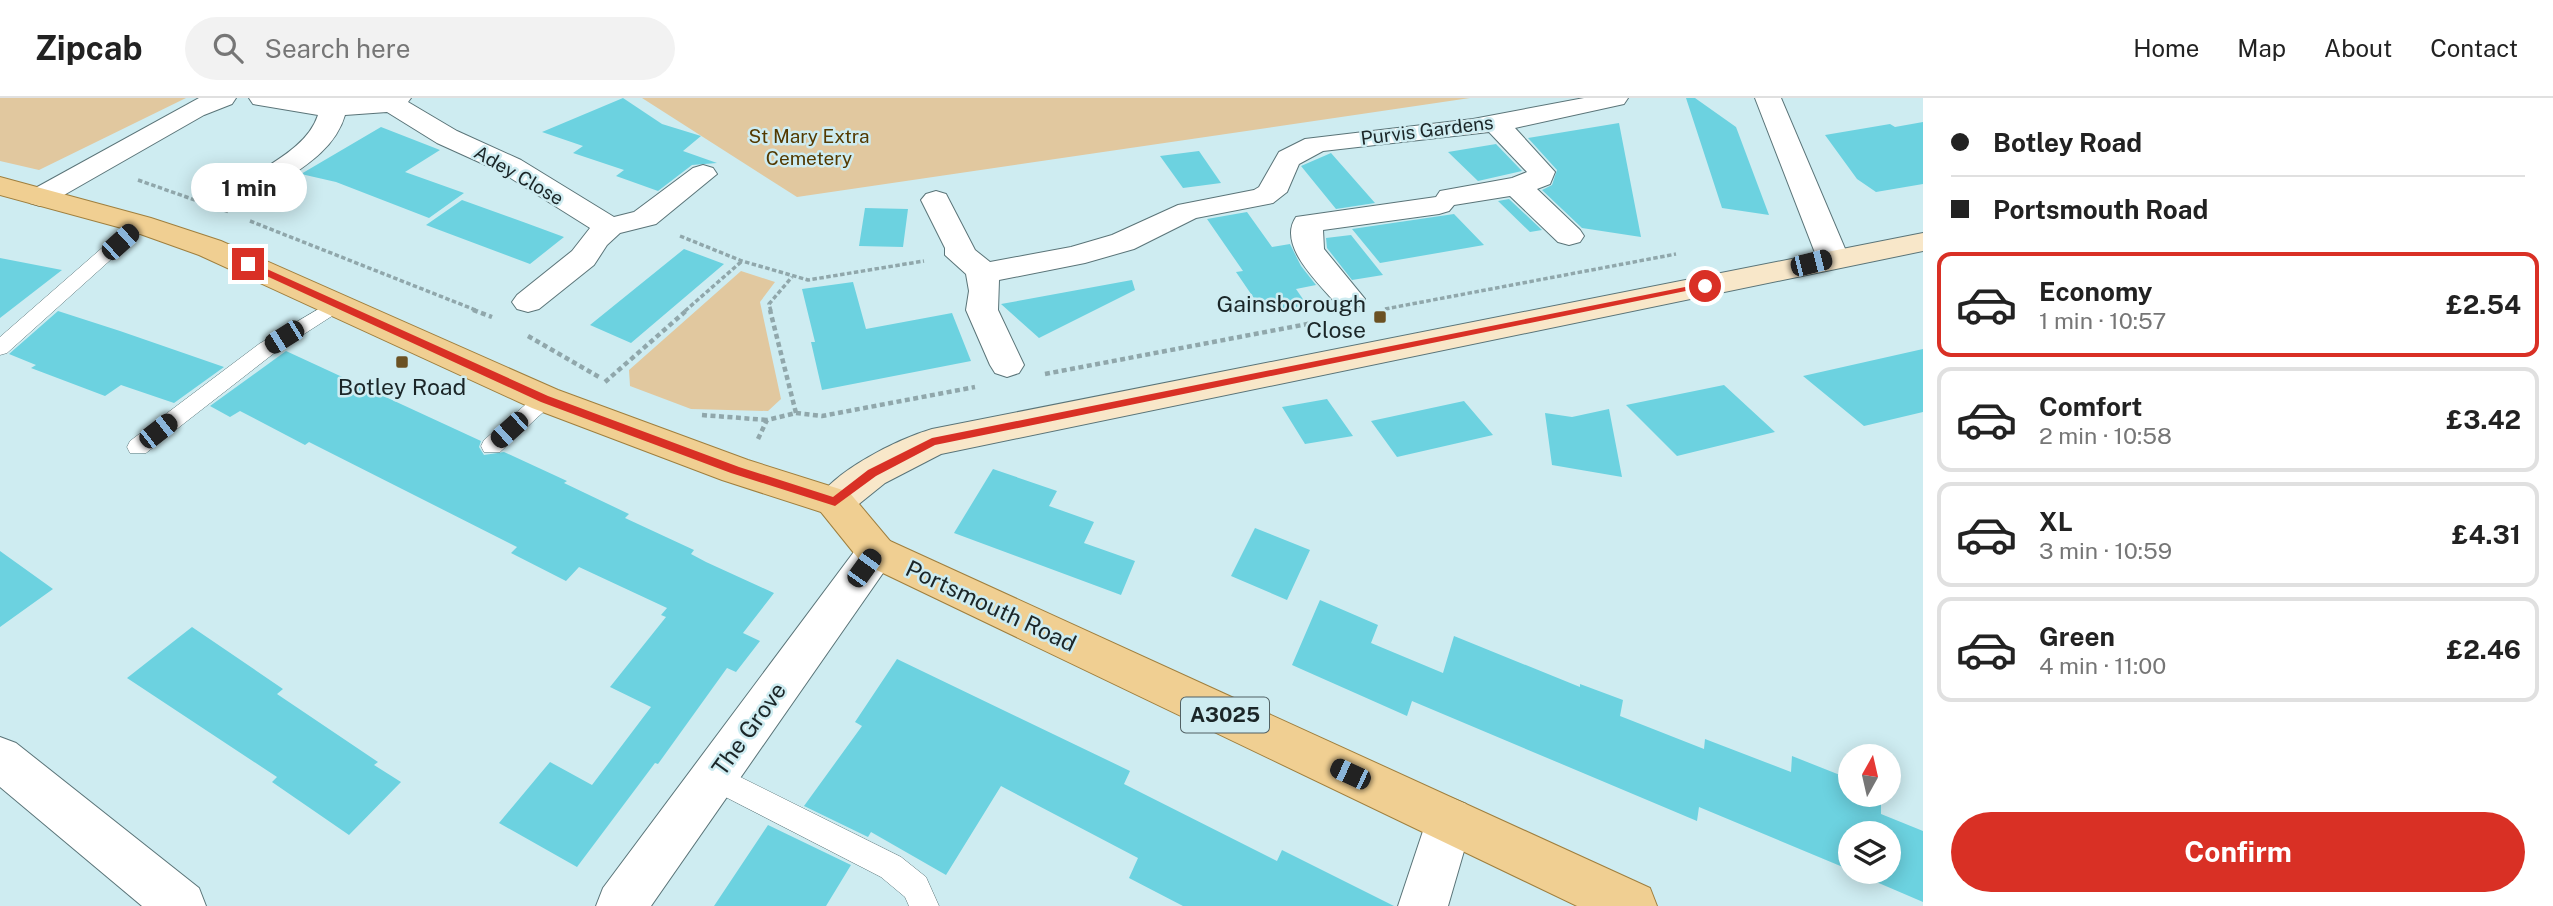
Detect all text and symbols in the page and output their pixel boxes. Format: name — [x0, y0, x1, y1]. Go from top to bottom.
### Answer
search box — [185, 17, 675, 80]
text: Zipcab — [35, 29, 143, 67]
icon: search — [209, 29, 247, 67]
text: Search here — [265, 33, 411, 64]
text: Home — [2133, 34, 2199, 62]
text: Map — [2237, 34, 2286, 62]
text: About — [2324, 34, 2392, 62]
text: Contact — [2430, 34, 2518, 62]
street label: Purvis Gardens — [1359, 111, 1495, 149]
park label: St Mary Extra Cemetery — [749, 125, 869, 169]
text: Botley Road — [1993, 127, 2142, 158]
street label: Adey Close — [470, 141, 568, 209]
callout: 1 min — [190, 162, 306, 212]
text: 1 min — [221, 174, 277, 201]
text: Portsmouth Road — [1993, 194, 2208, 225]
car — [98, 220, 143, 264]
route end — [232, 248, 264, 280]
car — [1789, 248, 1834, 278]
route start — [1689, 270, 1721, 302]
icon: car — [1955, 273, 2018, 336]
text: Economy — [2039, 276, 2152, 307]
text: £2.54 — [2446, 289, 2521, 320]
place label: Gainsborough Close — [1216, 290, 1366, 343]
text: 1 min · 10:57 — [2039, 307, 2166, 334]
marker: Gainsborough Close — [1372, 309, 1388, 325]
car — [261, 317, 308, 357]
marker: Botley Road — [394, 354, 410, 370]
place label: Botley Road — [338, 373, 466, 400]
icon: car — [1955, 388, 2018, 451]
text: Comfort — [2039, 391, 2142, 422]
text: £3.42 — [2446, 404, 2521, 435]
car — [487, 408, 532, 452]
car — [135, 410, 182, 452]
text: 2 min · 10:58 — [2039, 422, 2172, 449]
icon: car — [1955, 503, 2018, 566]
text: XL — [2039, 506, 2073, 537]
text: £4.31 — [2452, 519, 2521, 550]
text: 3 min · 10:59 — [2039, 537, 2172, 564]
car — [844, 545, 885, 591]
street label: Portsmouth Road — [902, 554, 1081, 657]
icon: car — [1955, 618, 2018, 681]
text: Green — [2039, 621, 2115, 652]
text: £2.46 — [2446, 634, 2521, 665]
text: 4 min · 11:00 — [2039, 652, 2166, 679]
street label: The Grove — [706, 677, 791, 780]
road number: A3025 — [1181, 698, 1269, 732]
north arrow — [1838, 744, 1900, 807]
map controls — [1838, 744, 1901, 884]
car — [1327, 756, 1374, 792]
button: Confirm — [1951, 812, 2525, 892]
button: layers — [1838, 821, 1901, 884]

